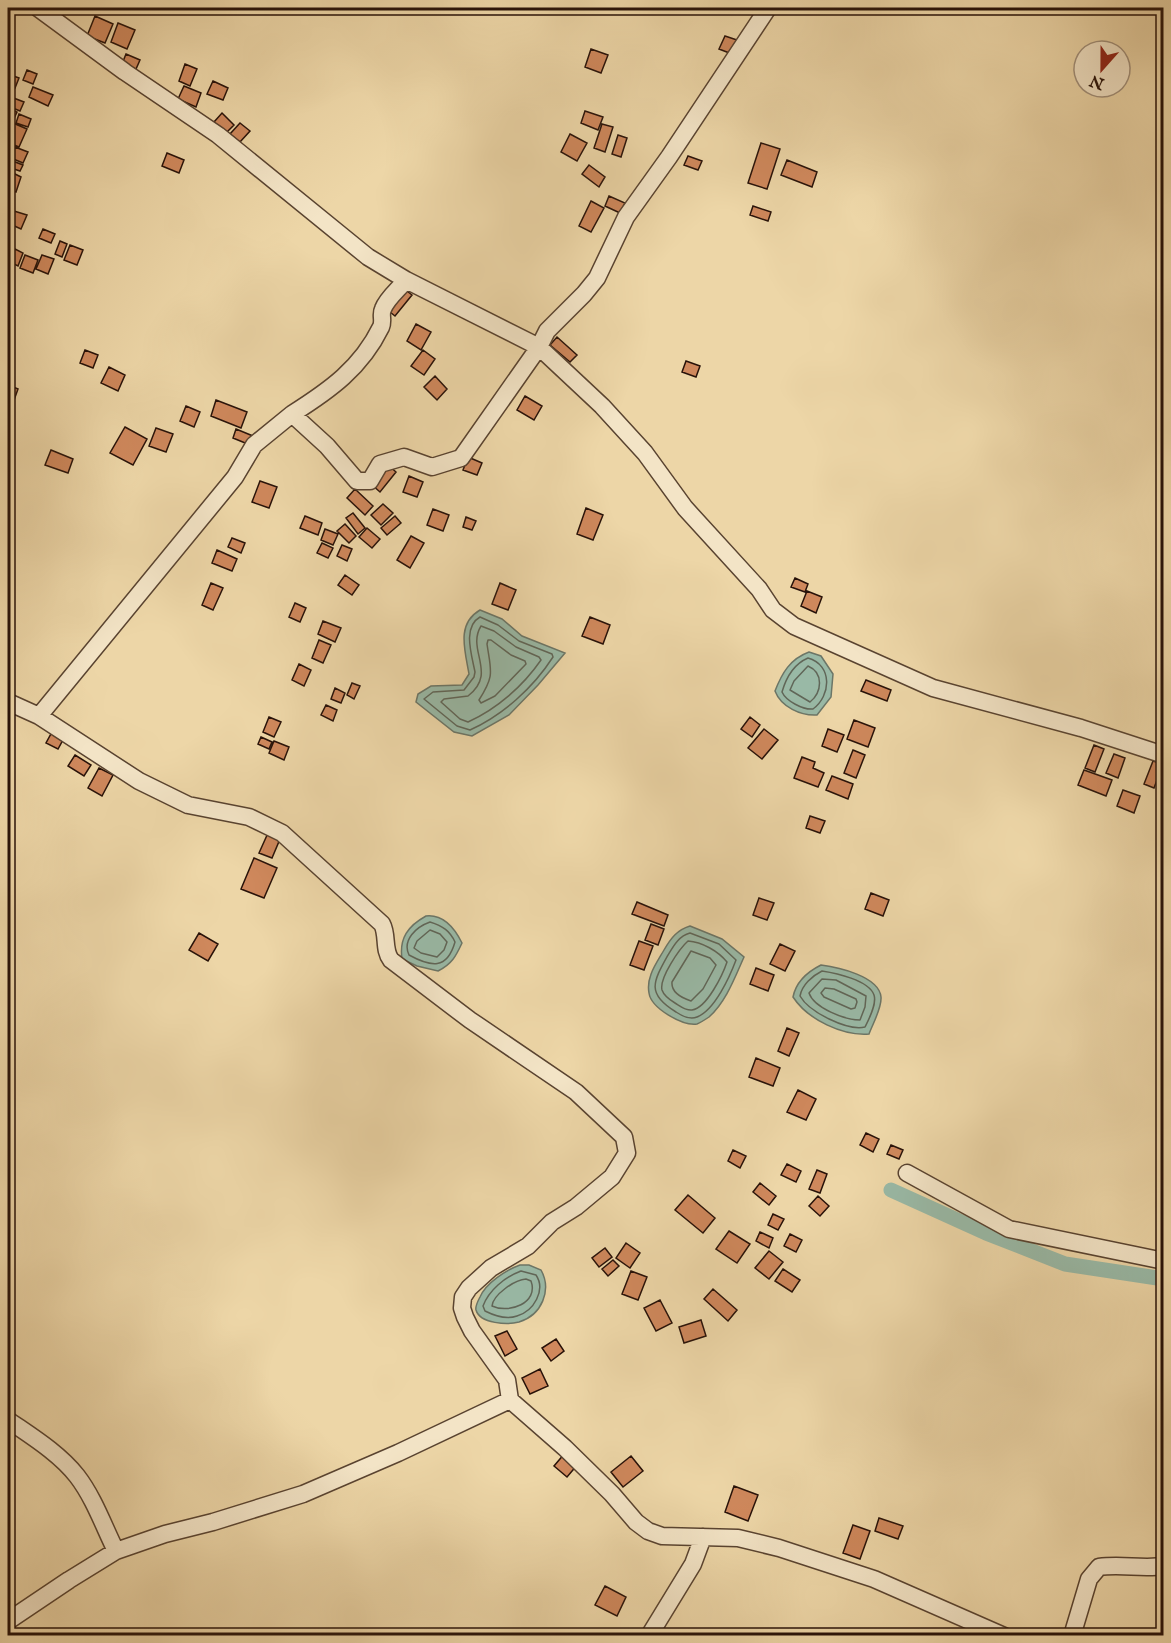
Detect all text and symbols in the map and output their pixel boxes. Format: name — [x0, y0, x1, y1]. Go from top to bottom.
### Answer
north arrow — [1072, 39, 1132, 99]
text: N — [1087, 69, 1108, 93]

